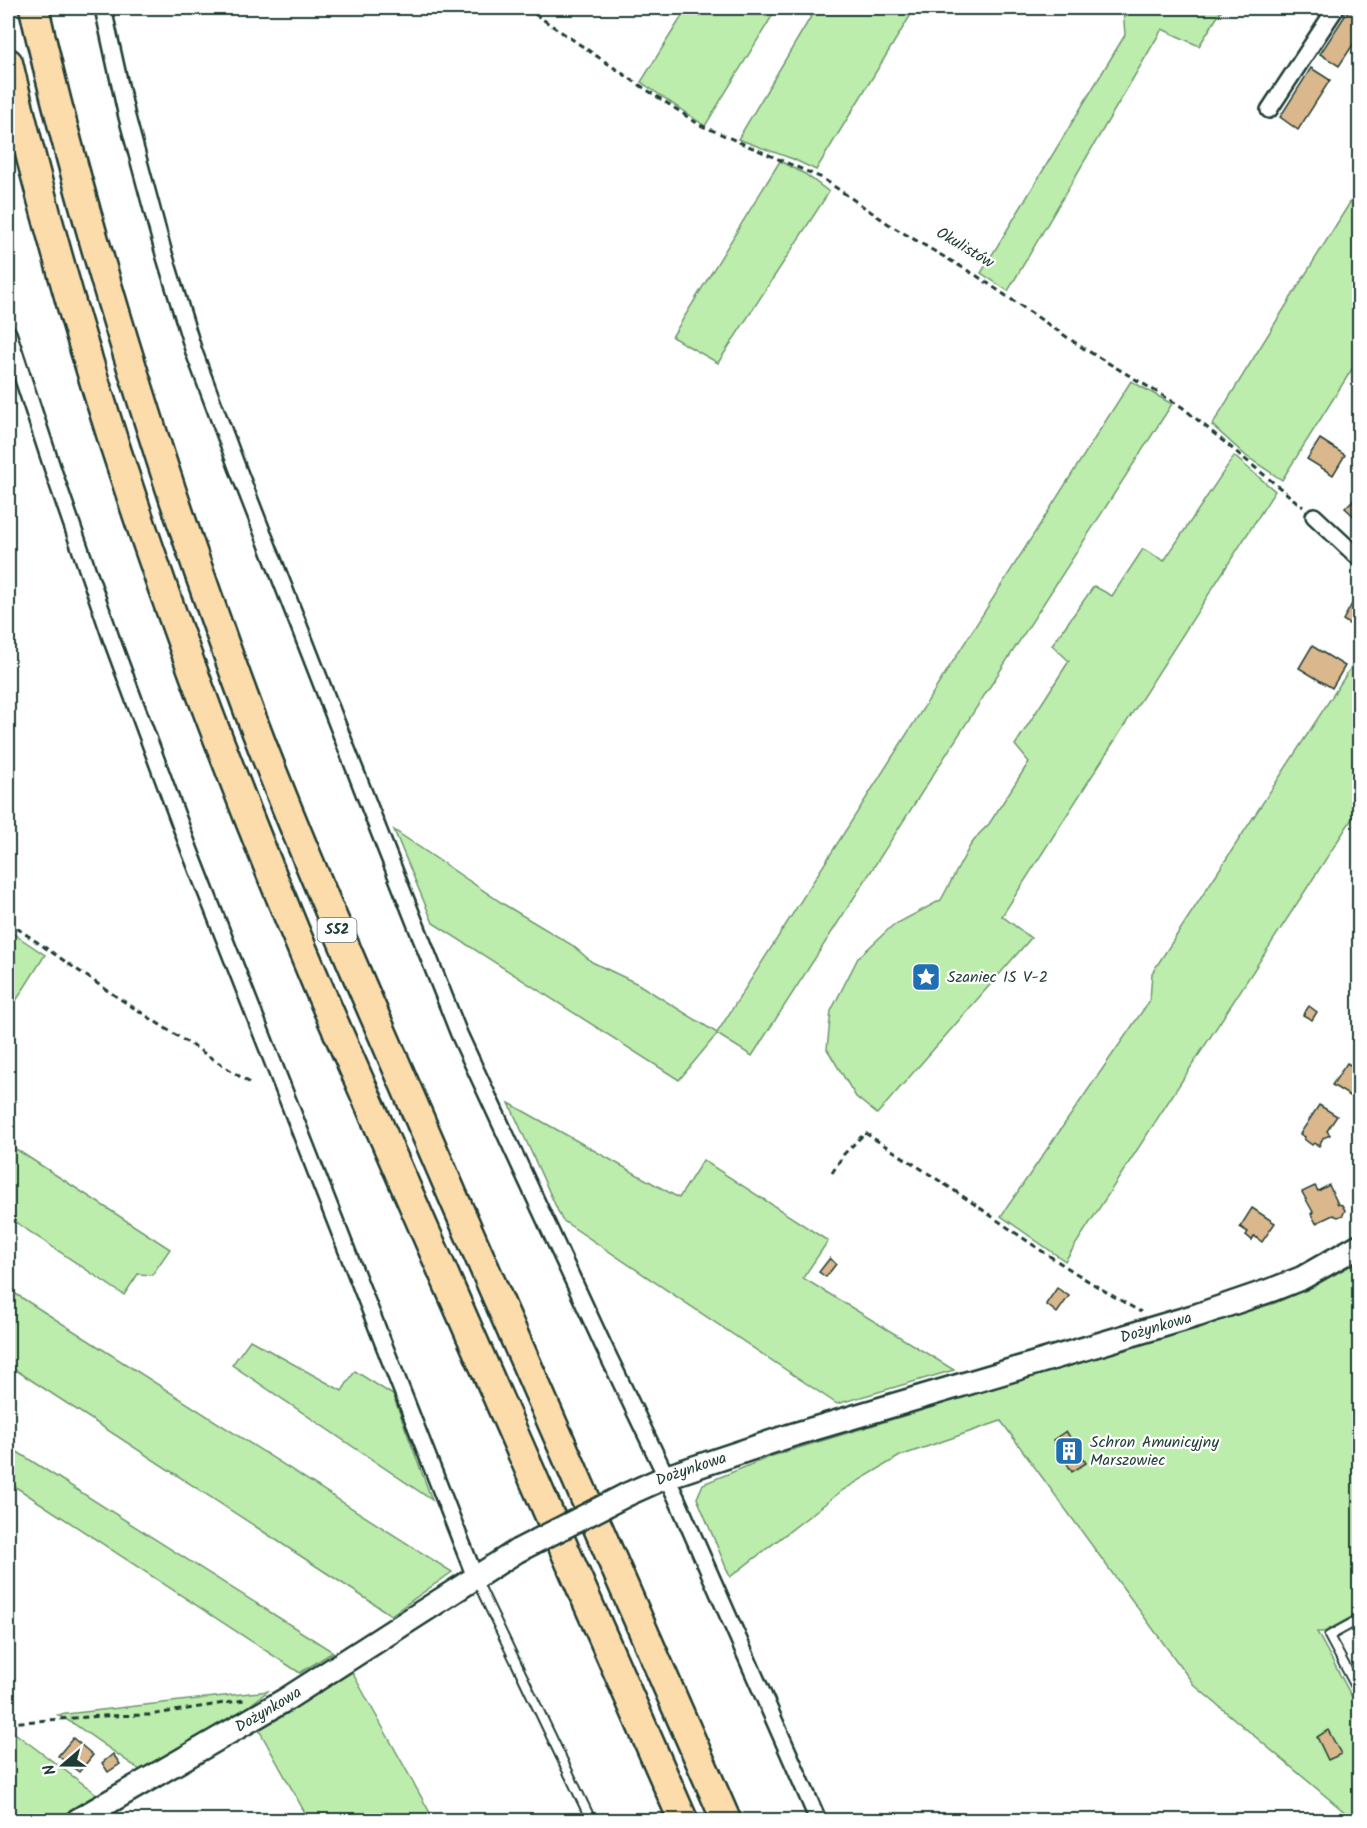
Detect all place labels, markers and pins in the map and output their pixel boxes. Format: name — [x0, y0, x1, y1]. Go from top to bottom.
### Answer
place icon: Szaniec IS V-2 — [910, 961, 942, 993]
place label: Szaniec IS V-2 — [947, 965, 1048, 990]
place label: Schron Amunicyjny Marszowiec — [1090, 1430, 1219, 1473]
building icon: Schron Amunicyjny Marszowiec — [1053, 1435, 1085, 1467]

